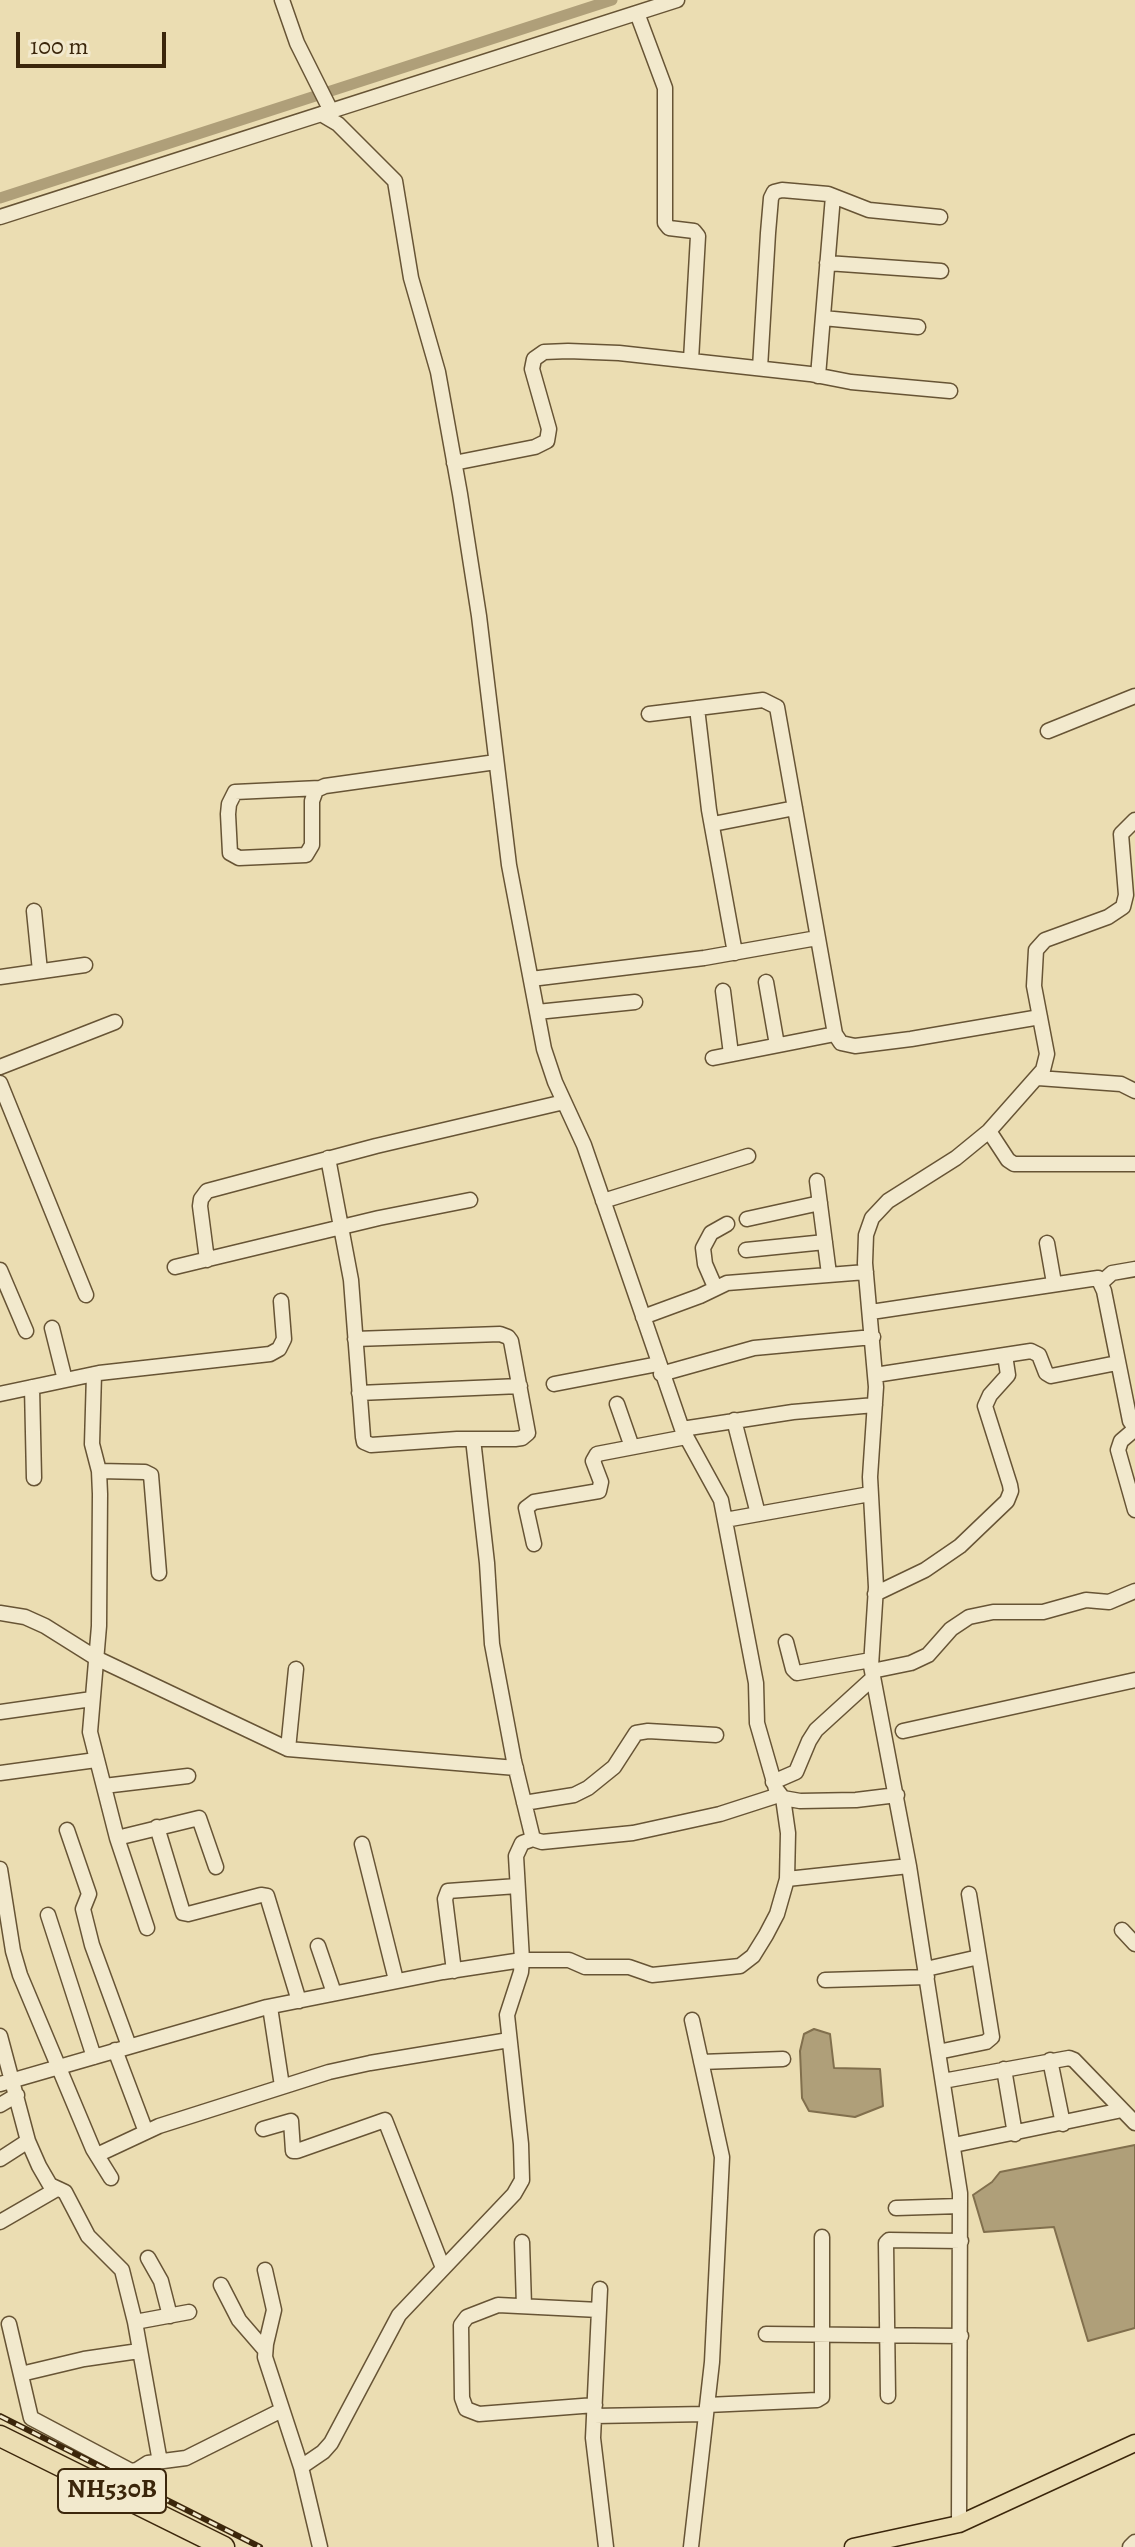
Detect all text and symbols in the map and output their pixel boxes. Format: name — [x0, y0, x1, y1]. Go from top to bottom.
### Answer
scale bar — [20, 16, 170, 66]
text: 100 m — [30, 30, 89, 62]
road number: NH530B — [58, 2469, 166, 2513]

